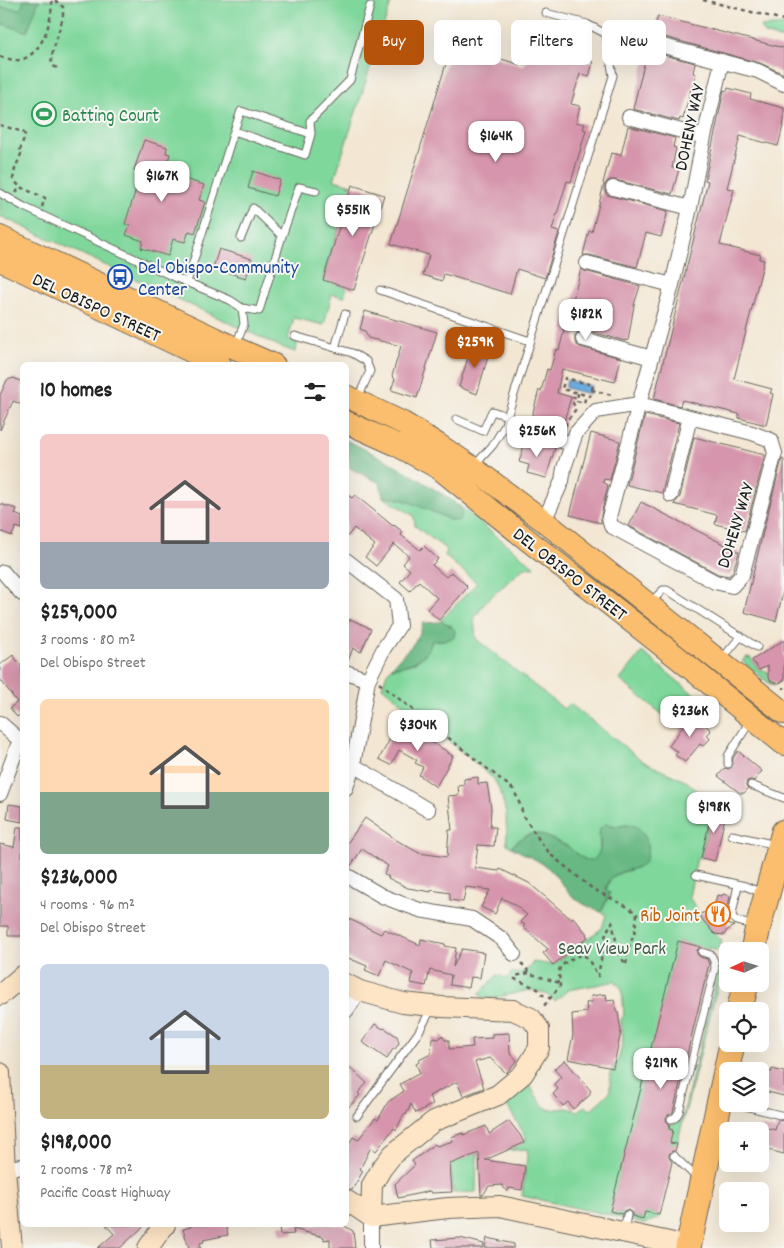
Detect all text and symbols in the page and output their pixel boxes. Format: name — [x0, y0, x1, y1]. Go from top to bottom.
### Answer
chip: Buy — [364, 20, 424, 65]
chip: Rent — [434, 20, 501, 65]
chip: Filters — [511, 20, 592, 65]
chip: New — [602, 20, 666, 65]
street label: DOHENY WAY — [669, 81, 714, 174]
sports icon: Batting Court — [31, 101, 57, 127]
place label: Batting Court — [62, 104, 159, 131]
pin: $164K — [461, 120, 531, 163]
text: $164K — [479, 125, 513, 148]
pin: $167K — [127, 160, 197, 203]
text: $167K — [146, 165, 178, 188]
pin: $551K — [318, 194, 388, 237]
text: $551K — [336, 199, 370, 222]
place label: Del Obispo-Community Center — [138, 256, 299, 305]
bus stop icon: Del Obispo-Community Center — [107, 264, 133, 290]
street label: DEL OBISPO STREET — [27, 268, 164, 351]
pin: $182K — [551, 298, 621, 341]
text: $182K — [570, 303, 602, 326]
pin: $259K — [440, 326, 510, 369]
text: $259K — [456, 331, 494, 354]
text: 10 homes — [40, 377, 112, 407]
icon: filters — [301, 378, 329, 406]
pin: $256K — [502, 416, 572, 458]
text: $256K — [518, 420, 556, 443]
icon: home — [140, 467, 230, 557]
street label: DOHENY WAY — [712, 479, 763, 572]
street label: DEL OBISPO STREET — [506, 522, 632, 629]
text: $259,000 — [40, 599, 118, 629]
text: 3 rooms · 80 m² — [40, 629, 135, 652]
text: Del Obispo Street — [40, 652, 146, 675]
pin: $236K — [655, 696, 725, 738]
text: $236K — [671, 700, 709, 723]
pin: $304K — [383, 710, 453, 752]
text: $304K — [399, 714, 437, 737]
icon: home — [140, 732, 230, 822]
pin: $198K — [679, 792, 749, 834]
text: $198K — [698, 796, 730, 819]
text: $236,000 — [40, 864, 118, 894]
text: 4 rooms · 96 m² — [40, 894, 135, 917]
restaurant icon: Rib Joint — [705, 901, 731, 927]
place label: Rib Joint — [640, 904, 700, 931]
text: Del Obispo Street — [40, 917, 146, 940]
park label: Seav View Park — [558, 937, 666, 964]
north arrow — [719, 942, 769, 992]
map controls — [719, 942, 769, 1232]
icon: home — [140, 997, 230, 1087]
button: locate — [719, 1002, 769, 1052]
pin: $219K — [626, 1048, 696, 1090]
text: $219K — [644, 1052, 678, 1075]
button: layers — [719, 1062, 769, 1112]
button: + — [719, 1122, 769, 1172]
text: $198,000 — [40, 1129, 112, 1159]
text: 2 rooms · 78 m² — [40, 1159, 133, 1182]
text: Pacific Coast Highway — [40, 1182, 170, 1205]
button: − — [719, 1182, 769, 1232]

